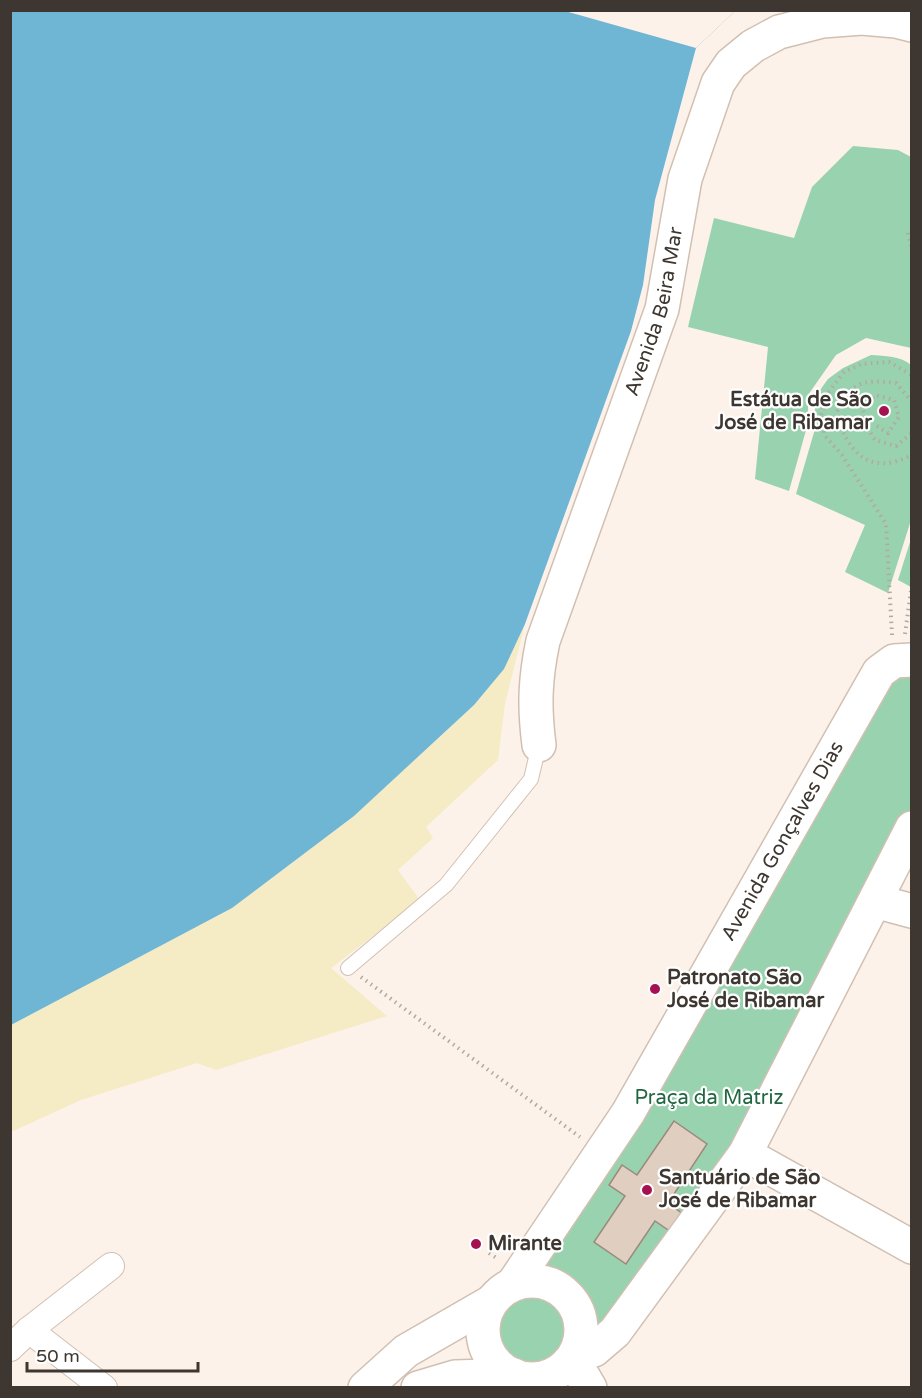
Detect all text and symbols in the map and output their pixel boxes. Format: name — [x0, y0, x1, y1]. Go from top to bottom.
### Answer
street label: Avenida Beira Mar — [620, 225, 688, 399]
place label: Estátua de São José de Ribamar — [714, 388, 872, 435]
marker: Estátua de São José de Ribamar — [877, 404, 891, 418]
street label: Avenida Gonçalves Dias — [716, 737, 849, 945]
place label: Patronato São José de Ribamar — [666, 966, 824, 1013]
marker: Patronato São José de Ribamar — [648, 982, 662, 996]
park label: Praça da Matriz — [635, 1086, 783, 1110]
place label: Santuário de São José de Ribamar — [658, 1166, 820, 1213]
marker: Santuário de São José de Ribamar — [640, 1183, 654, 1197]
place label: Mirante — [488, 1232, 562, 1256]
marker: Mirante — [469, 1237, 483, 1251]
scale bar — [27, 1335, 198, 1373]
text: 50 m — [36, 1345, 80, 1367]

